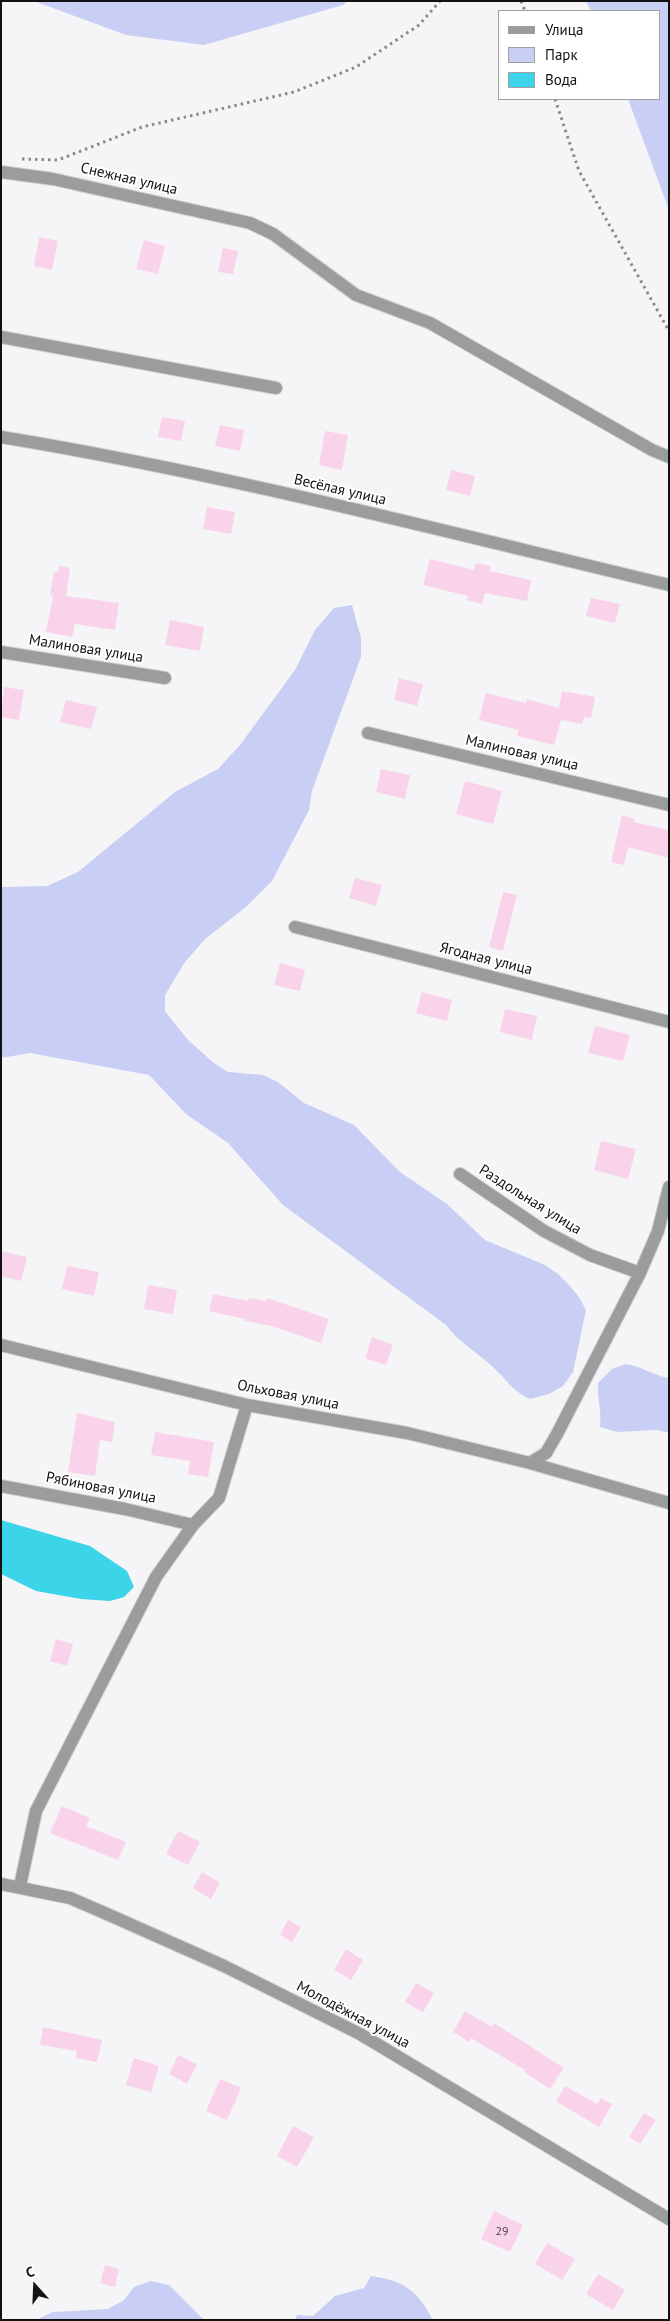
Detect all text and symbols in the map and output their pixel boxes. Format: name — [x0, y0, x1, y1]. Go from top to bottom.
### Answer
legend — [498, 10, 660, 100]
text: Улица — [545, 20, 583, 39]
text: Парк — [545, 45, 578, 64]
text: Вода — [545, 70, 577, 89]
street label: Снежная улица — [79, 159, 179, 199]
street label: Весёлая улица — [292, 471, 388, 509]
street label: Малиновая улица — [28, 631, 144, 667]
street label: Малиновая улица — [464, 731, 580, 775]
street label: Ягодная улица — [438, 939, 534, 979]
street label: Раздольная улица — [475, 1161, 585, 1239]
street label: Ольховая улица — [235, 1376, 341, 1414]
street label: Рябиновая улица — [44, 1468, 158, 1508]
street label: Молодёжная улица — [293, 1978, 413, 2052]
house number: 29 — [495, 2225, 509, 2239]
north arrow — [10, 2261, 60, 2311]
text: С — [23, 2262, 37, 2282]

